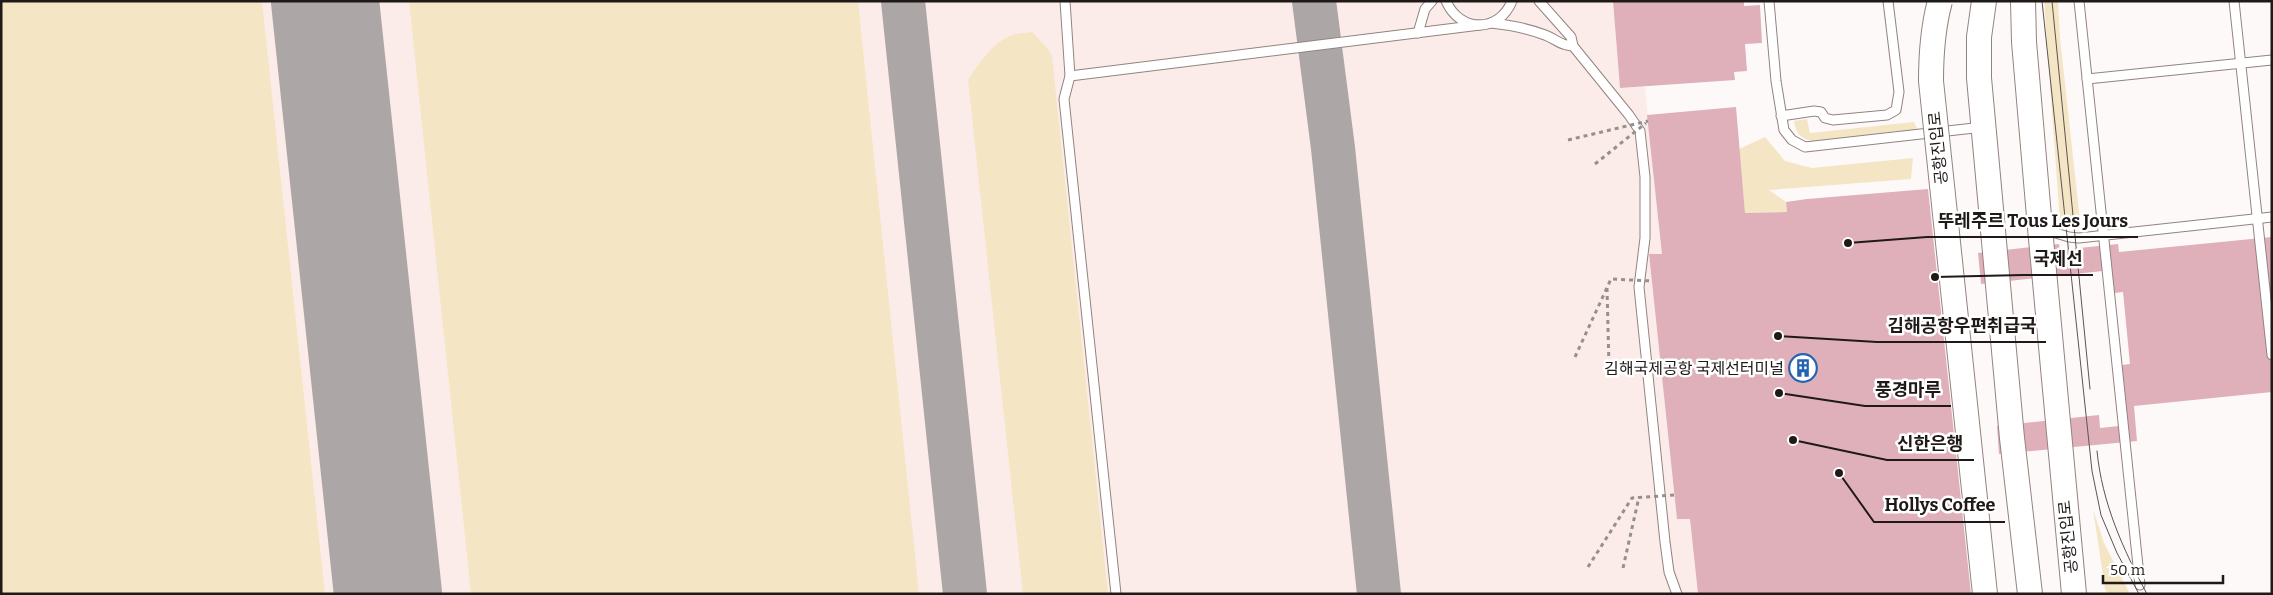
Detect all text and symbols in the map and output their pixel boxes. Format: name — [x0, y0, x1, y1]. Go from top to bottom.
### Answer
street label: 공항진입로 — [1925, 110, 1951, 186]
callout: 뚜레주르 Tous Les Jours — [1927, 204, 2138, 237]
text: 뚜레주르 Tous Les Jours — [1938, 210, 2128, 232]
callout: 국제선 — [2023, 242, 2093, 275]
text: 국제선 — [2033, 248, 2083, 270]
callout: 김해공항우편취급국 — [1877, 309, 2046, 342]
text: 김해공항우편취급국 — [1887, 315, 2037, 337]
building icon: 김해국제공항 국제선터미널 — [1788, 353, 1818, 383]
place label: 김해국제공항 국제선터미널 — [1604, 359, 1784, 378]
callout: 풍경마루 — [1865, 373, 1951, 406]
text: 풍경마루 — [1875, 379, 1941, 401]
callout: 신한은행 — [1887, 427, 1974, 460]
text: 신한은행 — [1897, 433, 1963, 455]
callout: Hollys Coffee — [1874, 489, 2005, 522]
text: Hollys Coffee — [1885, 494, 1996, 516]
street label: 공항진입로 — [2055, 499, 2081, 575]
scale bar — [2103, 552, 2223, 584]
text: 50 m — [2110, 561, 2146, 579]

